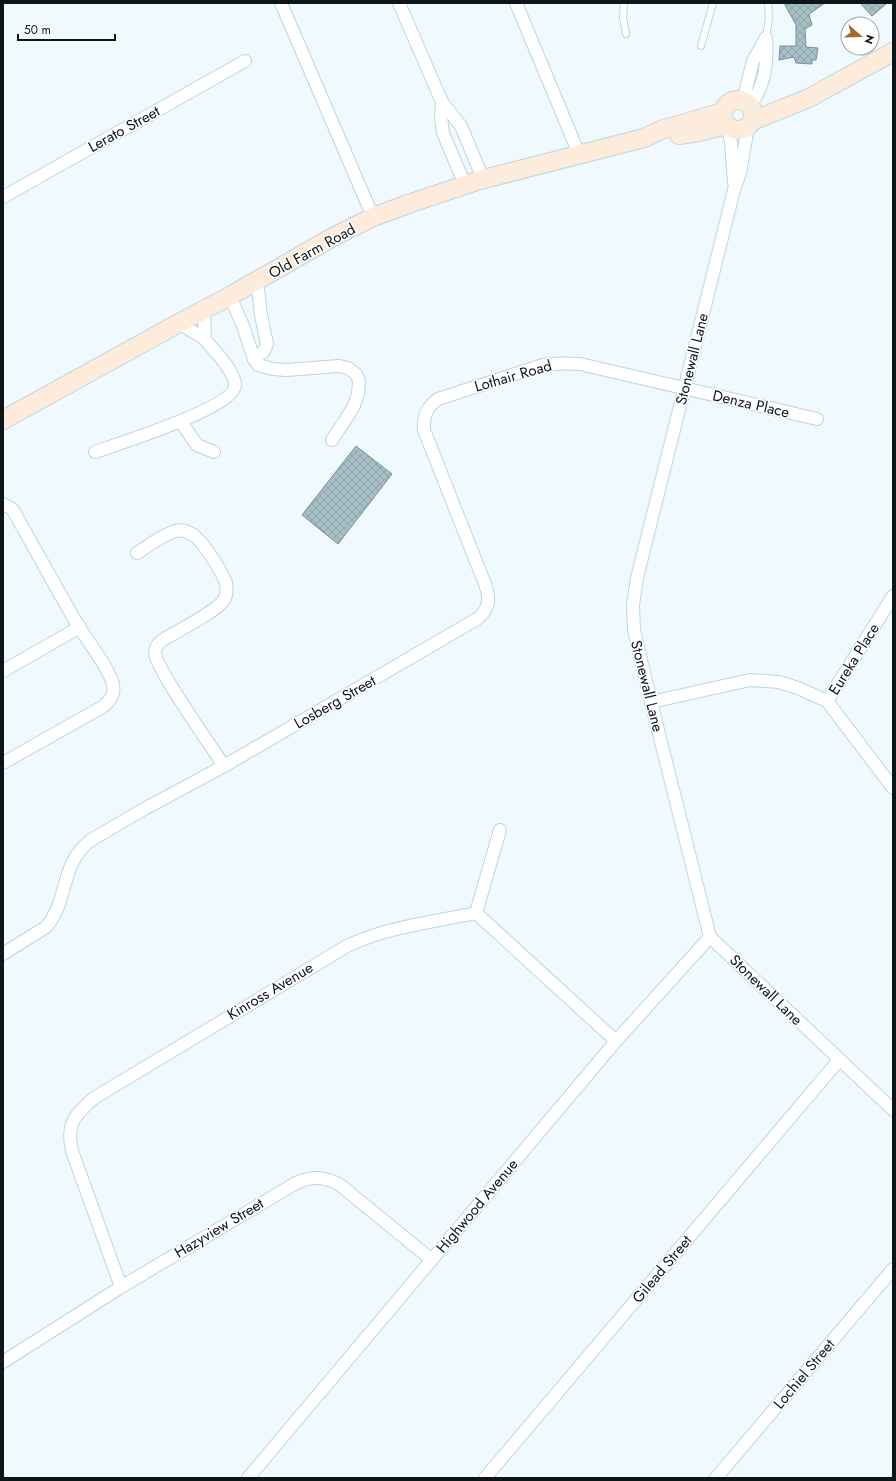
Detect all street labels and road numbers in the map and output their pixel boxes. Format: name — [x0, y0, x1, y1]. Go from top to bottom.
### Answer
street label: Lerato Street — [84, 100, 164, 158]
street label: Old Farm Road — [265, 218, 359, 284]
street label: Stonewall Lane — [670, 311, 714, 407]
street label: Lothair Road — [472, 354, 554, 398]
street label: Denza Place — [710, 384, 792, 424]
street label: Eureka Place — [823, 619, 885, 699]
street label: Stonewall Lane — [625, 638, 669, 734]
street label: Losberg Street — [290, 670, 380, 734]
street label: Stonewall Lane — [725, 950, 808, 1031]
street label: Kinross Avenue — [223, 957, 317, 1025]
street label: Highwood Avenue — [431, 1154, 523, 1258]
street label: Hazyview Street — [170, 1192, 268, 1263]
street label: Gilead Street — [627, 1230, 697, 1308]
street label: Lochiel Street — [768, 1334, 840, 1414]

